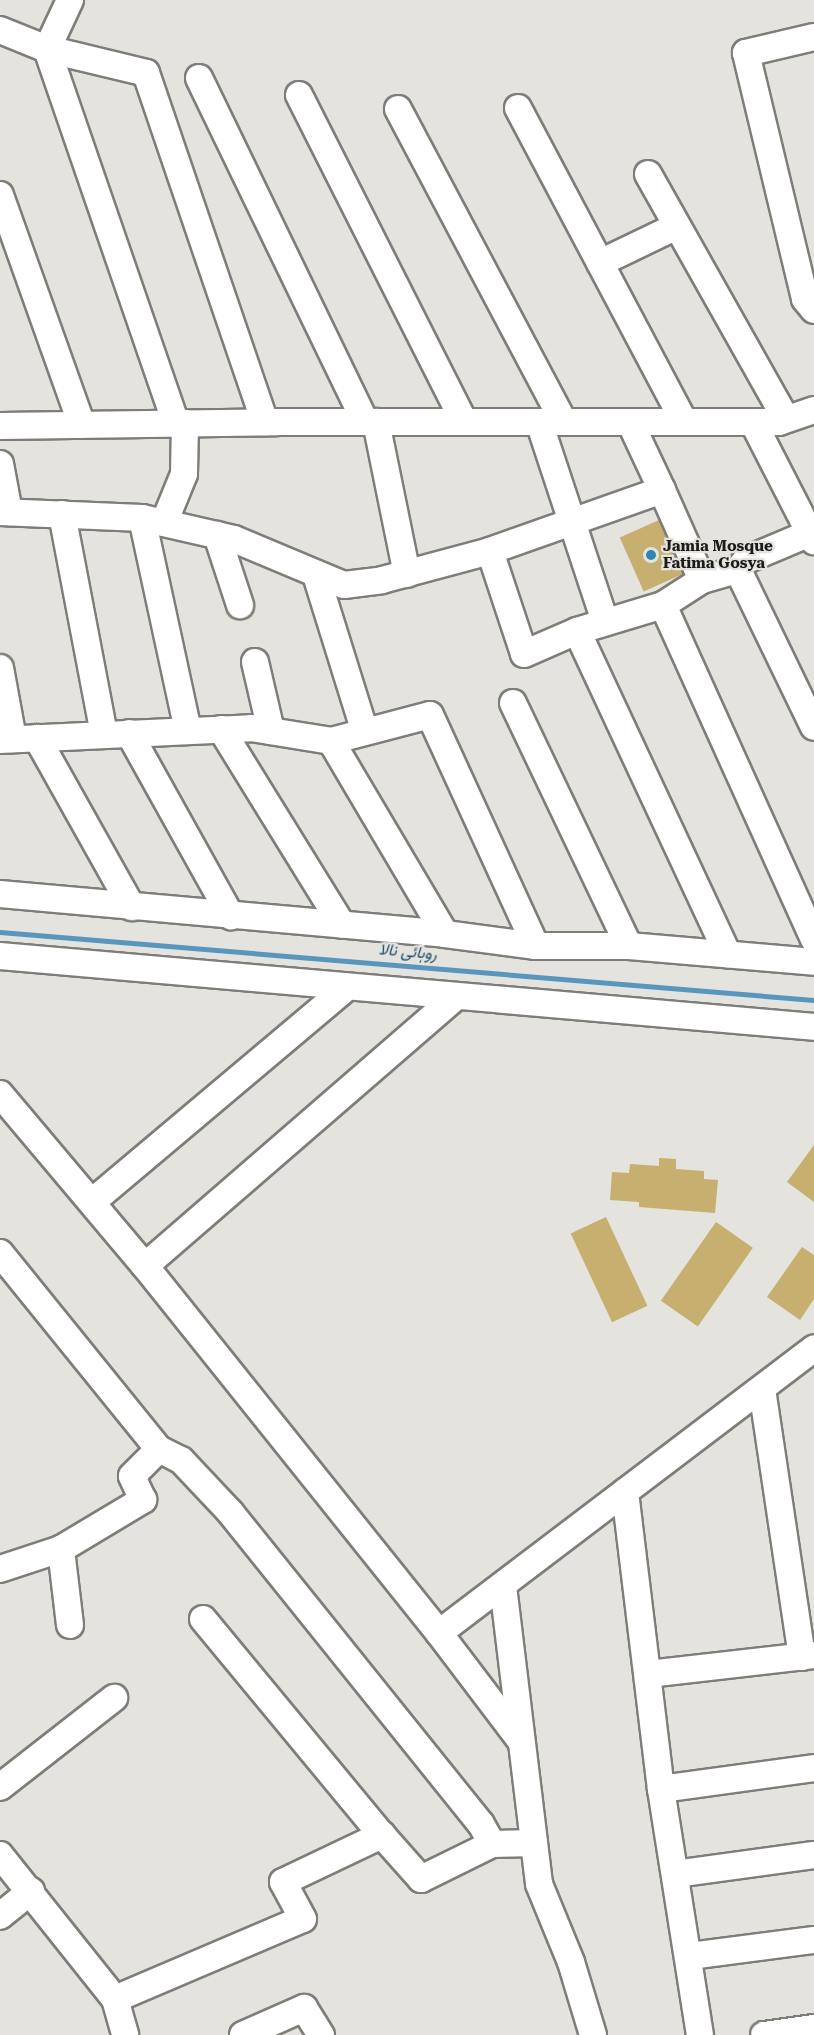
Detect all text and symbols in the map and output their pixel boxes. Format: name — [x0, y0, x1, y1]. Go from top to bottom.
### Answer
place label: Jamia Mosque Fatima Gosya — [663, 537, 773, 572]
marker: Jamia Mosque Fatima Gosya — [644, 548, 658, 562]
water label: روہائی نالا — [378, 940, 438, 964]

